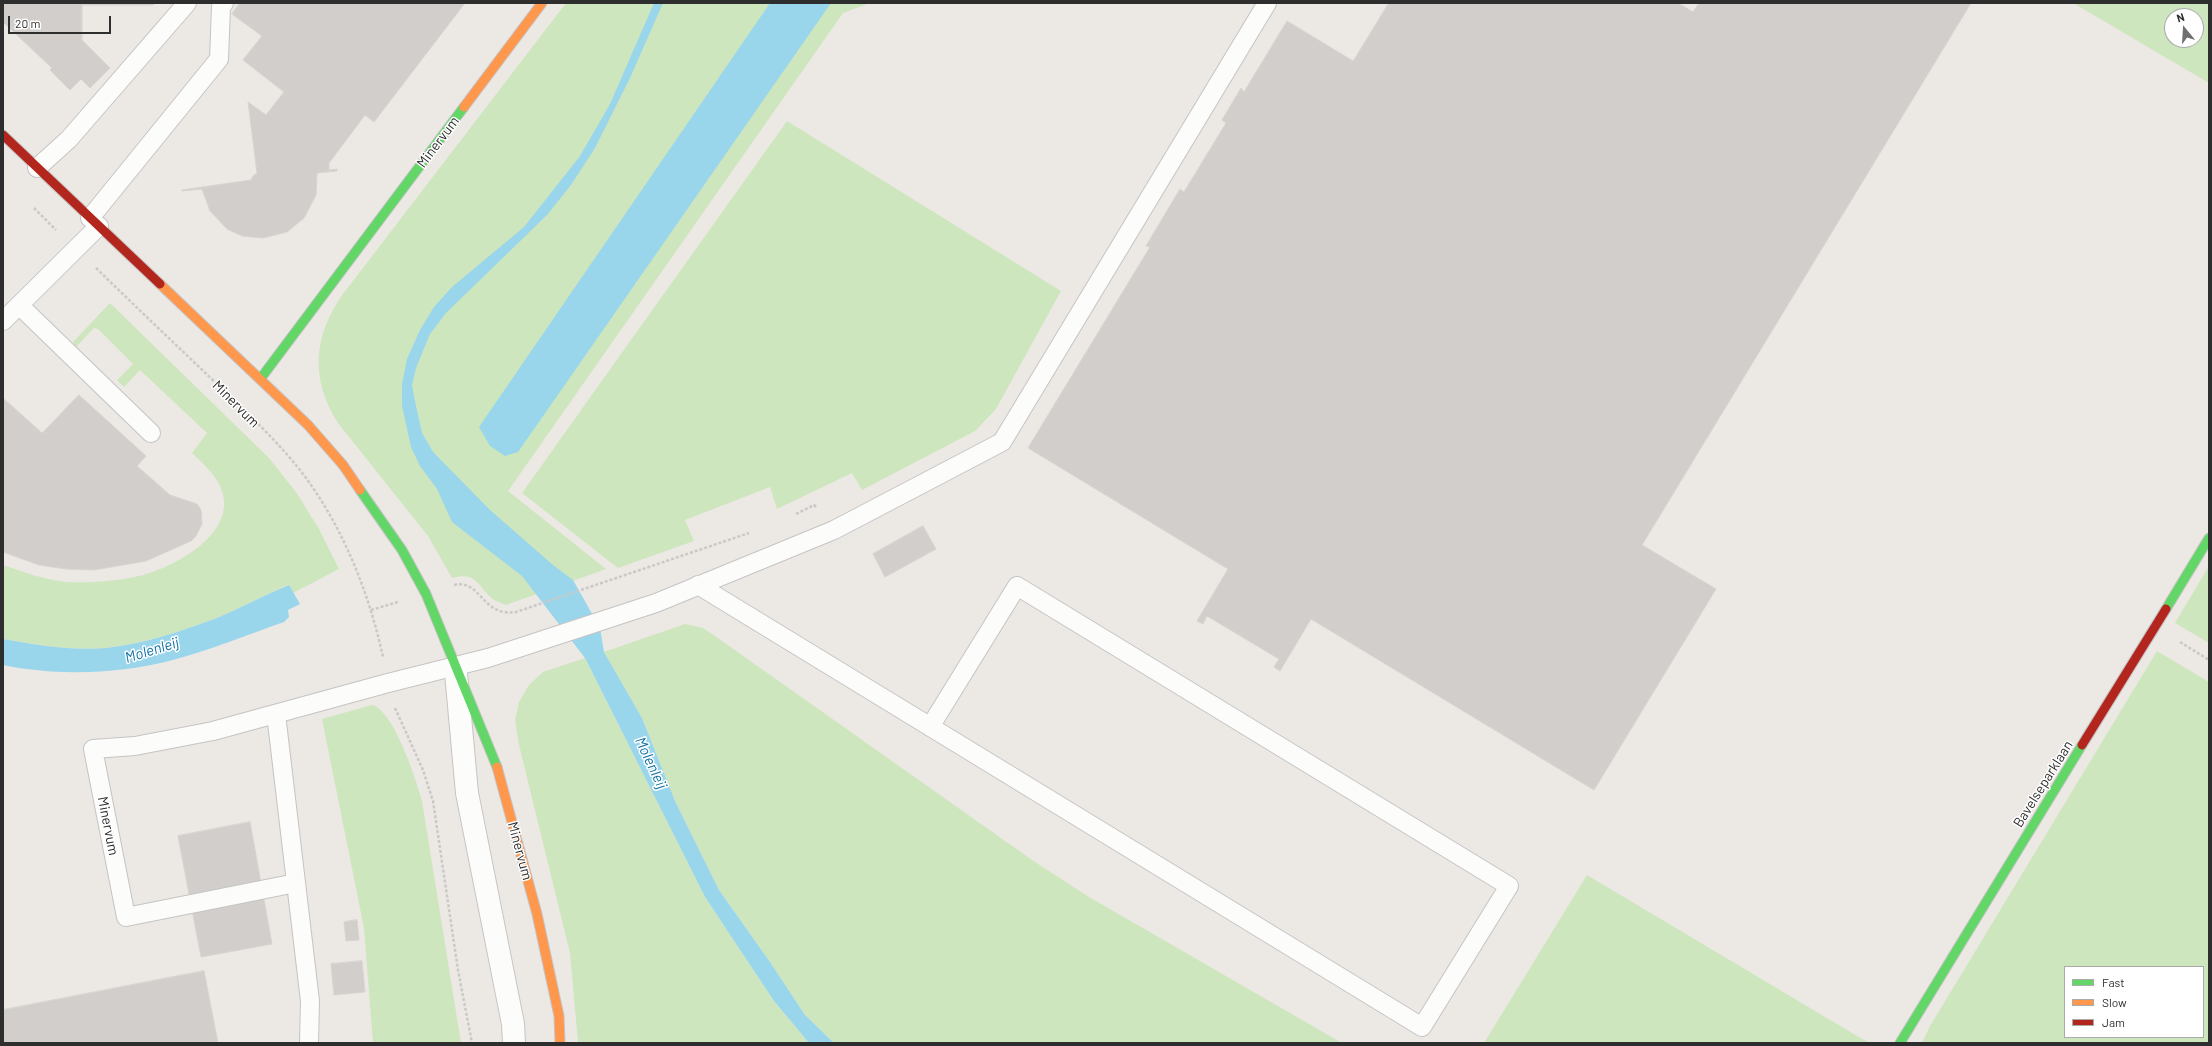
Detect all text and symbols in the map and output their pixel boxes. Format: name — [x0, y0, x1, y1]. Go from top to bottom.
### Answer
scale bar — [10, 8, 113, 34]
north arrow — [2164, 8, 2204, 48]
text: N — [2175, 10, 2186, 24]
text: 20 m — [15, 16, 41, 30]
street label: Minervum — [413, 113, 463, 171]
street label: Minervum — [209, 377, 263, 431]
water label: Molenleij — [123, 633, 181, 667]
water label: Molenleij — [631, 734, 671, 792]
street label: Bavelseparklaan — [2010, 738, 2076, 830]
street label: Minervum — [94, 795, 122, 857]
street label: Minervum — [504, 820, 536, 882]
legend — [2064, 966, 2204, 1038]
text: Fast — [2102, 975, 2125, 989]
text: Slow — [2102, 995, 2127, 1009]
text: Jam — [2102, 1015, 2125, 1029]

